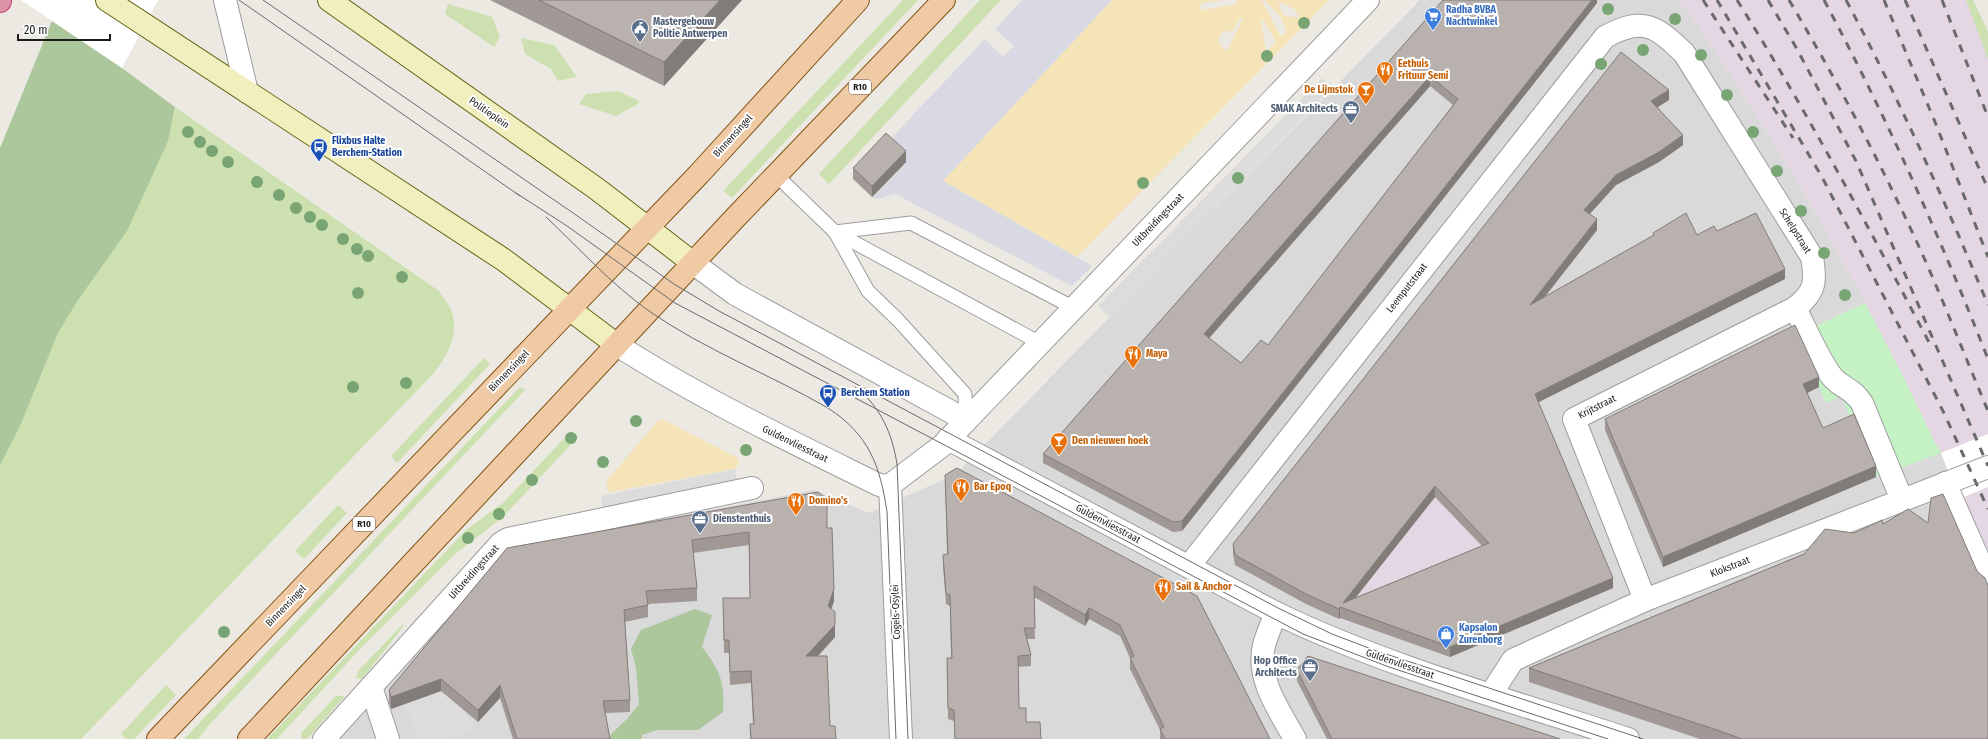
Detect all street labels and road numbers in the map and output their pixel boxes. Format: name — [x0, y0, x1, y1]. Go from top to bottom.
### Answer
road number: R10 — [849, 80, 871, 94]
street label: Politieplein — [466, 95, 512, 131]
street label: Binnensingel — [711, 112, 755, 160]
street label: Uitbreidingstraat — [1130, 190, 1187, 249]
street label: Schelpstraat — [1776, 206, 1814, 256]
street label: Leemputstraat — [1384, 260, 1430, 315]
street label: Binnensingel — [486, 348, 532, 394]
street label: Krijtstraat — [1576, 392, 1619, 422]
street label: Guldenvliesstraat — [760, 423, 830, 465]
street label: Guldenvliesstraat — [1074, 502, 1143, 546]
road number: R10 — [353, 517, 375, 531]
street label: Uitbreidingstraat — [446, 542, 502, 602]
street label: Klokstraat — [1708, 554, 1752, 580]
street label: Binnensingel — [263, 583, 309, 629]
street label: Cogels-Osylei — [889, 584, 903, 640]
street label: Guldenvliesstraat — [1364, 647, 1436, 682]

